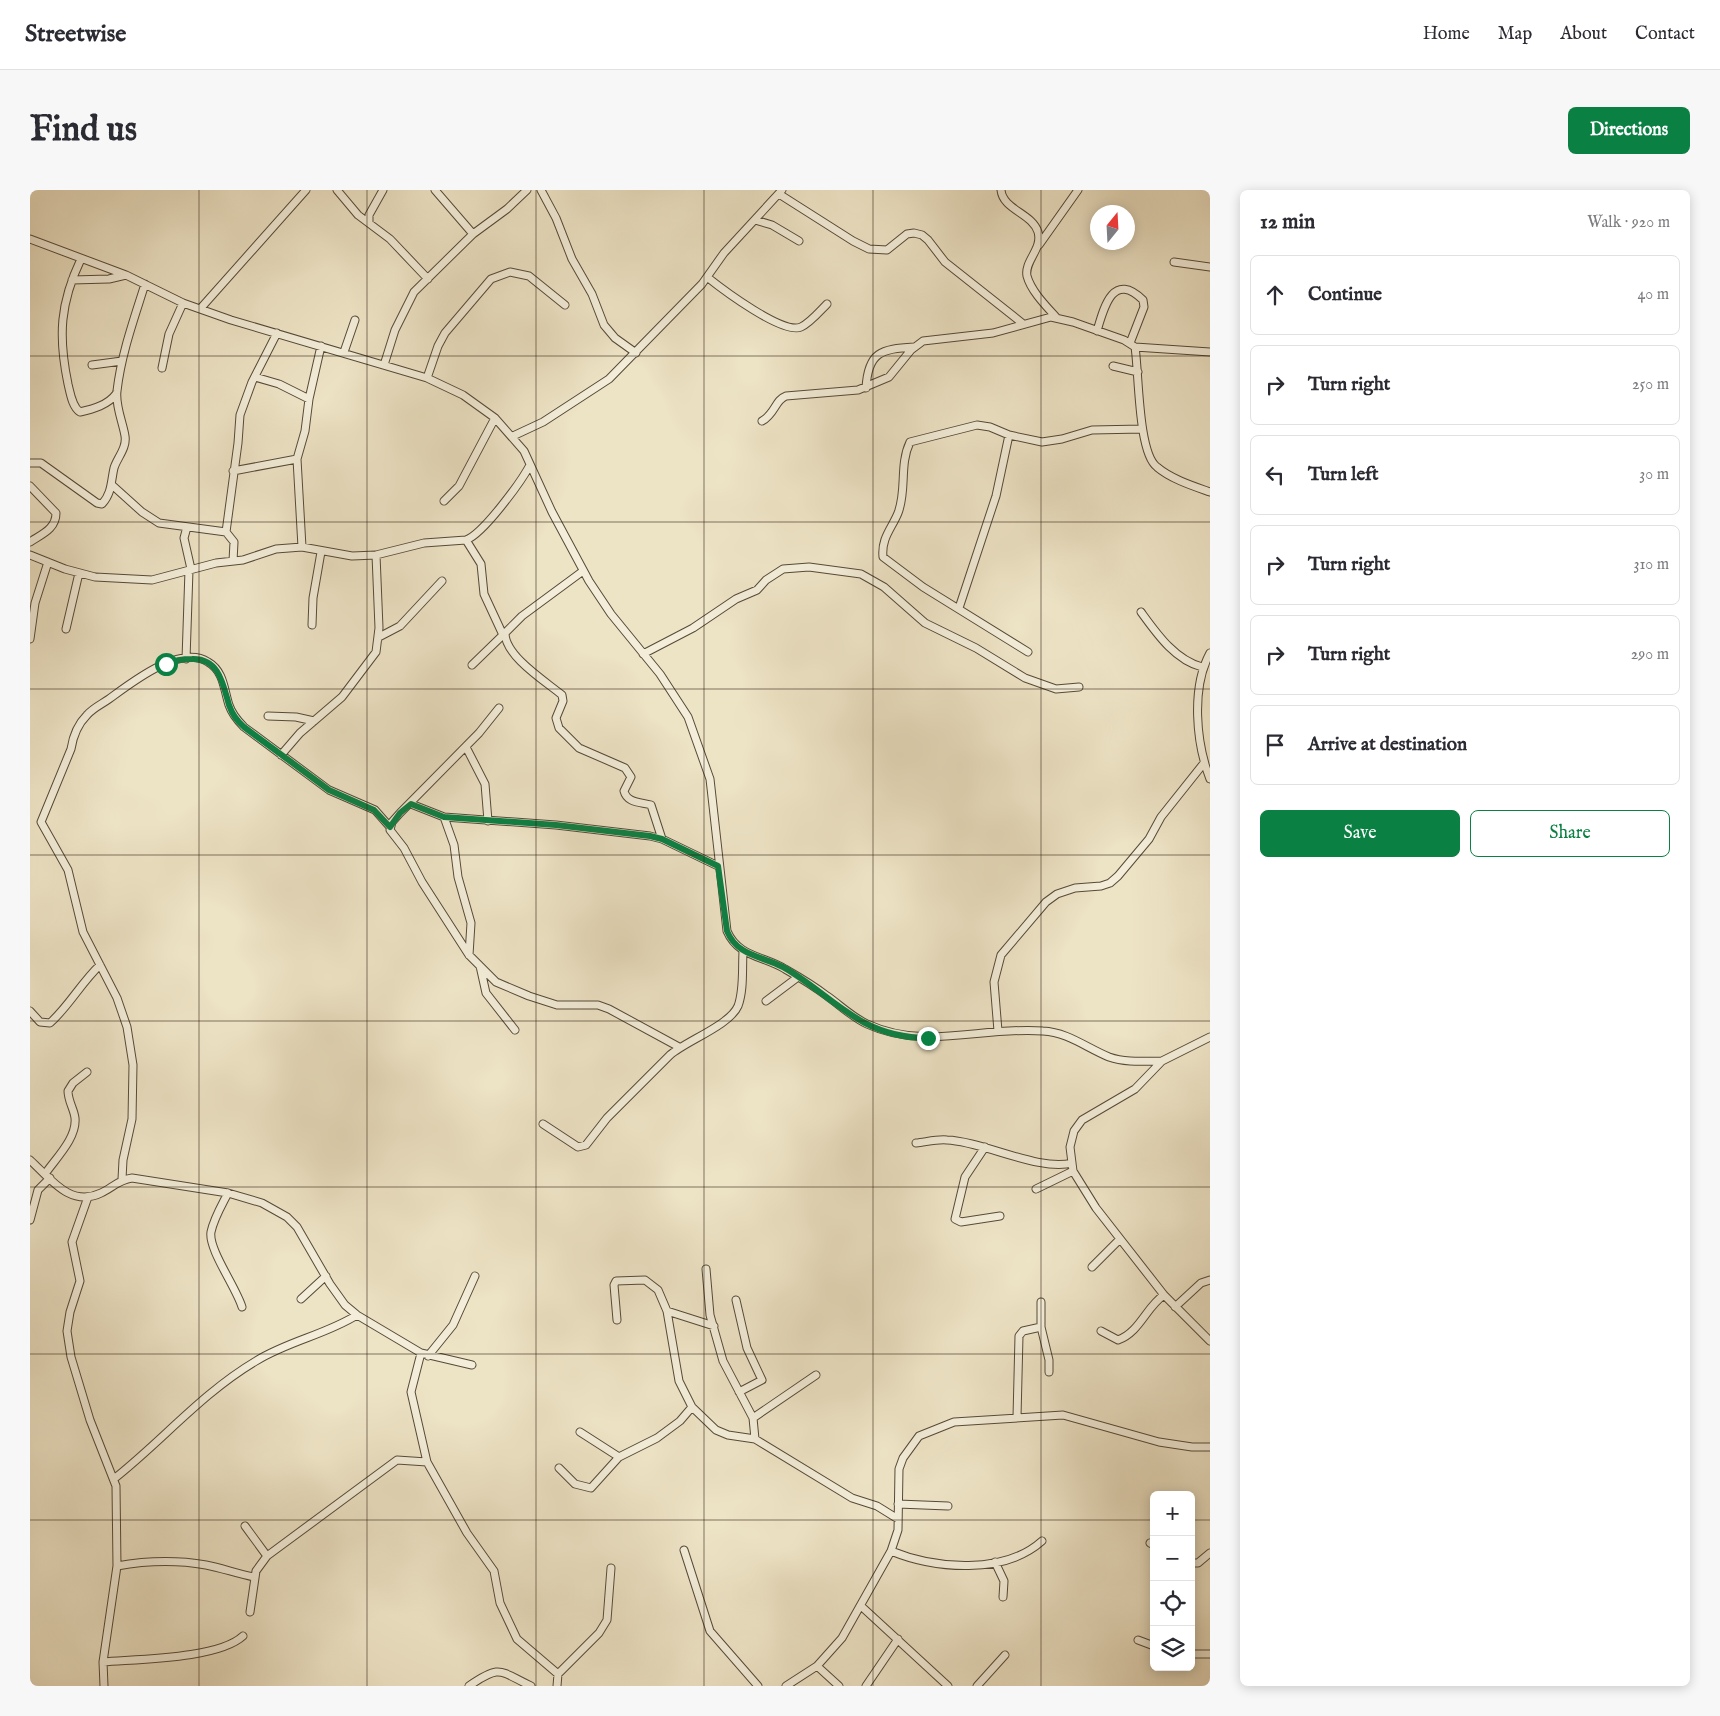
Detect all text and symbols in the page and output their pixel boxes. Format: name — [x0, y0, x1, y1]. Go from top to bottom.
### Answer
text: Streetwise — [25, 19, 126, 50]
text: Home — [1423, 23, 1470, 46]
text: Map — [1498, 23, 1532, 46]
text: About — [1560, 23, 1607, 46]
text: Contact — [1635, 23, 1695, 46]
button: Directions — [1568, 107, 1690, 154]
text: Find us — [30, 108, 137, 153]
north arrow — [1090, 205, 1135, 250]
text: 12 min — [1260, 209, 1315, 236]
text: Walk · 920 m — [1587, 213, 1670, 233]
icon: ahead — [1261, 281, 1289, 309]
text: Continue — [1308, 283, 1382, 307]
text: 40 m — [1637, 285, 1669, 305]
icon: right — [1261, 371, 1289, 399]
text: Turn right — [1308, 373, 1390, 397]
text: 250 m — [1632, 375, 1669, 395]
icon: left — [1261, 461, 1289, 489]
text: Turn left — [1308, 463, 1379, 487]
text: 30 m — [1639, 465, 1669, 485]
icon: right — [1261, 551, 1289, 579]
text: Turn right — [1308, 553, 1390, 577]
text: 310 m — [1633, 555, 1669, 575]
icon: right — [1261, 641, 1289, 669]
text: Turn right — [1308, 643, 1390, 667]
text: 290 m — [1631, 645, 1669, 665]
route start — [155, 653, 178, 676]
icon: arrive — [1261, 731, 1289, 759]
text: Arrive at destination — [1308, 733, 1467, 757]
button: Save — [1260, 810, 1460, 857]
button: Share — [1470, 810, 1670, 857]
route end — [917, 1027, 940, 1050]
map controls — [1150, 1491, 1195, 1671]
button: + — [1150, 1491, 1195, 1536]
button: − — [1150, 1536, 1195, 1581]
button: locate — [1150, 1581, 1195, 1626]
button: layers — [1150, 1626, 1195, 1671]

